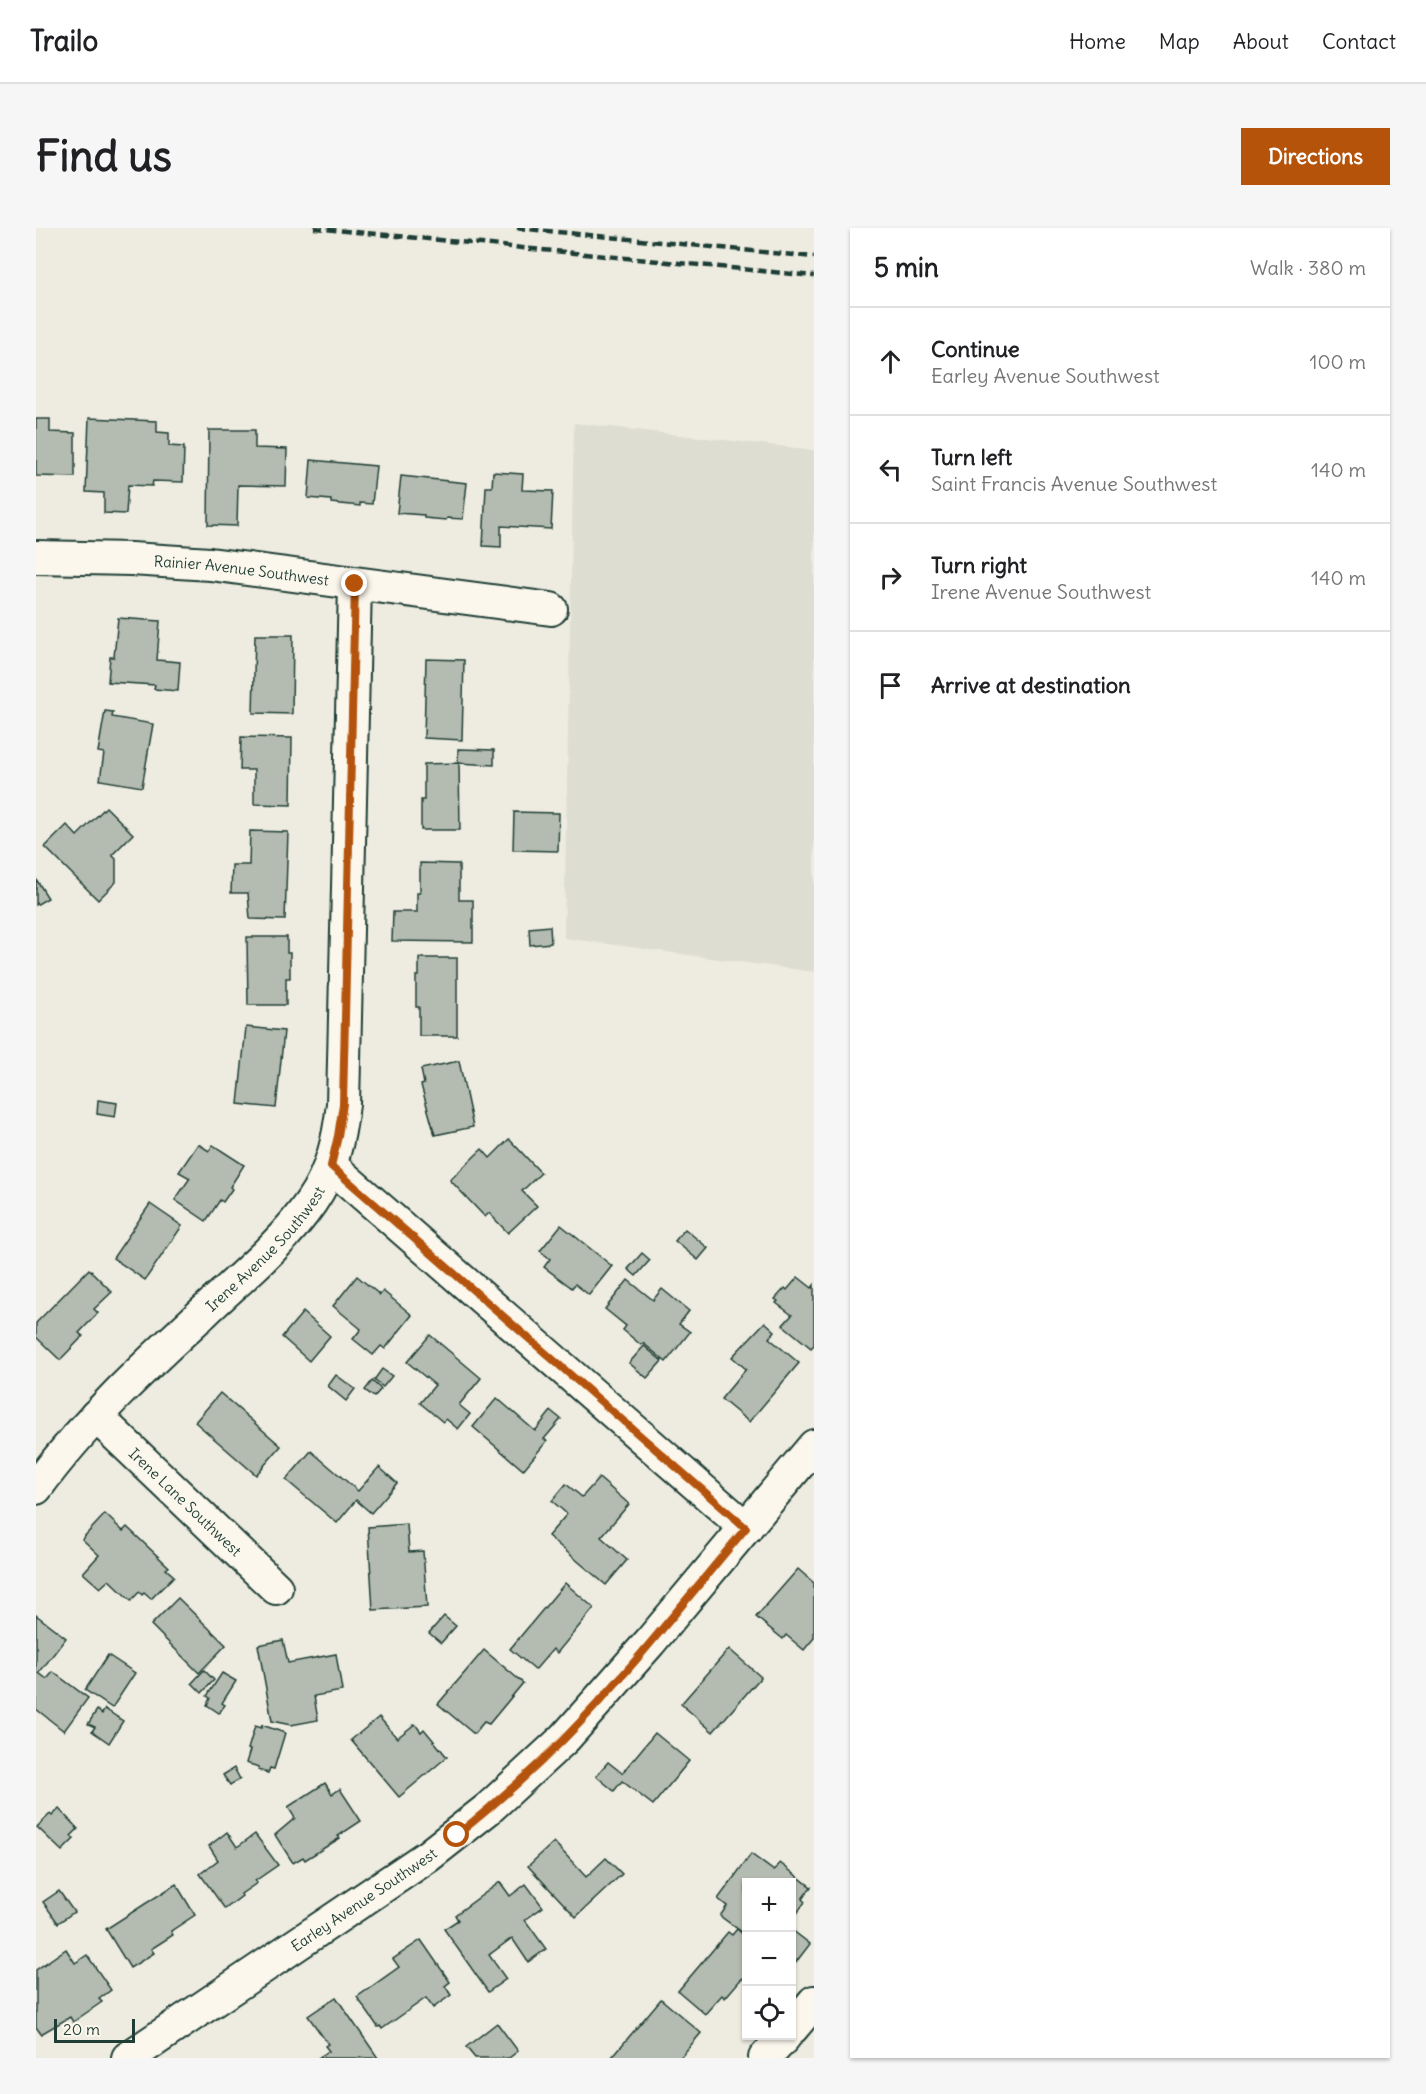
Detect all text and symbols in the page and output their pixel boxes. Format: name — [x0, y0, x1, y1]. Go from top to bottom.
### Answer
text: Trailo — [30, 23, 98, 59]
text: Home — [1069, 28, 1126, 55]
text: Map — [1159, 28, 1200, 55]
text: About — [1233, 28, 1289, 55]
text: Contact — [1322, 28, 1396, 55]
button: Directions — [1241, 128, 1390, 185]
text: Find us — [36, 130, 172, 182]
text: 5 min — [874, 251, 939, 284]
text: Walk · 380 m — [1250, 255, 1366, 280]
text: Continue — [931, 335, 1020, 363]
icon: ahead — [874, 345, 907, 378]
text: 100 m — [1309, 349, 1366, 374]
text: Earley Avenue Southwest — [931, 363, 1160, 388]
text: Turn left — [931, 443, 1012, 471]
icon: left — [874, 453, 907, 486]
text: 140 m — [1311, 457, 1366, 482]
text: Saint Francis Avenue Southwest — [931, 471, 1217, 496]
street label: Rainier Avenue Southwest — [153, 551, 330, 589]
text: Turn right — [931, 551, 1027, 579]
icon: right — [874, 561, 907, 594]
text: 140 m — [1311, 565, 1366, 590]
route end — [341, 570, 367, 596]
text: Irene Avenue Southwest — [931, 579, 1151, 604]
icon: arrive — [874, 669, 907, 702]
text: Arrive at destination — [931, 671, 1131, 699]
street label: Irene Avenue Southwest — [201, 1183, 328, 1315]
street label: Irene Lane Southwest — [125, 1443, 246, 1560]
route start — [443, 1821, 469, 1847]
street label: Earley Avenue Southwest — [287, 1843, 440, 1955]
map controls — [742, 1878, 796, 2040]
button: + — [742, 1878, 796, 1932]
button: − — [742, 1932, 796, 1986]
button: locate — [742, 1986, 796, 2040]
scale bar — [54, 2016, 135, 2044]
text: 20 m — [63, 2019, 100, 2039]

